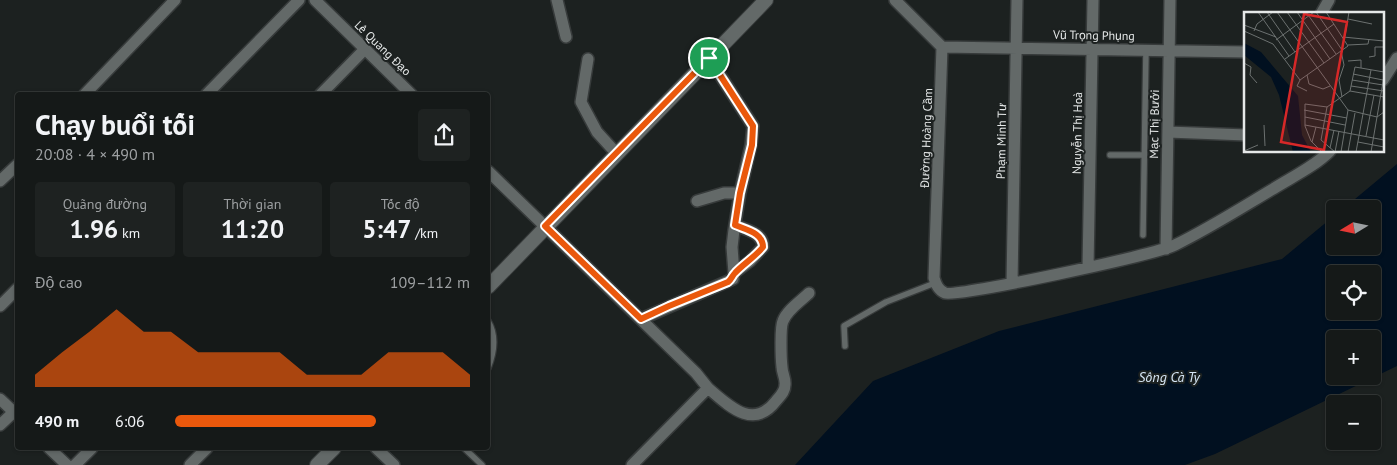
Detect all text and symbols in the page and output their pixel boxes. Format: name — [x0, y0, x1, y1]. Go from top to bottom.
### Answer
inset map — [1244, 12, 1384, 152]
street label: Lê Quang Đạo — [352, 17, 414, 79]
street label: Vũ Trọng Phụng — [1052, 27, 1135, 43]
pin — [688, 37, 730, 79]
icon: arrive — [695, 44, 723, 72]
street label: Đường Hoàng Cầm — [917, 88, 935, 189]
street label: Mạc Thị Bưởi — [1146, 89, 1162, 159]
street label: Nguyễn Thị Hoà — [1069, 92, 1085, 174]
street label: Phạm Minh Tư — [993, 103, 1009, 179]
text: Chạy buổi tối — [35, 106, 195, 143]
button: share — [418, 109, 470, 161]
text: 20:08 · 4 × 490 m — [35, 144, 155, 164]
text: Quãng đường — [63, 195, 147, 213]
text: Thời gian — [224, 195, 281, 213]
text: Tốc độ — [381, 195, 420, 213]
north arrow — [1326, 200, 1381, 255]
map controls — [1326, 200, 1381, 450]
text: 1.96 — [70, 213, 118, 245]
text: 11:20 — [221, 213, 284, 245]
text: 5:47 — [362, 213, 411, 245]
text: km — [118, 224, 140, 242]
text: /km — [411, 224, 438, 242]
button: locate — [1326, 265, 1381, 320]
text: Độ cao — [35, 272, 82, 292]
text: 109–112 m — [390, 272, 470, 292]
button: + — [1326, 330, 1381, 385]
water label: Sông Cà Ty — [1138, 368, 1201, 386]
button: − — [1326, 395, 1381, 450]
text: 490 m — [35, 411, 79, 431]
text: 6:06 — [115, 411, 145, 431]

